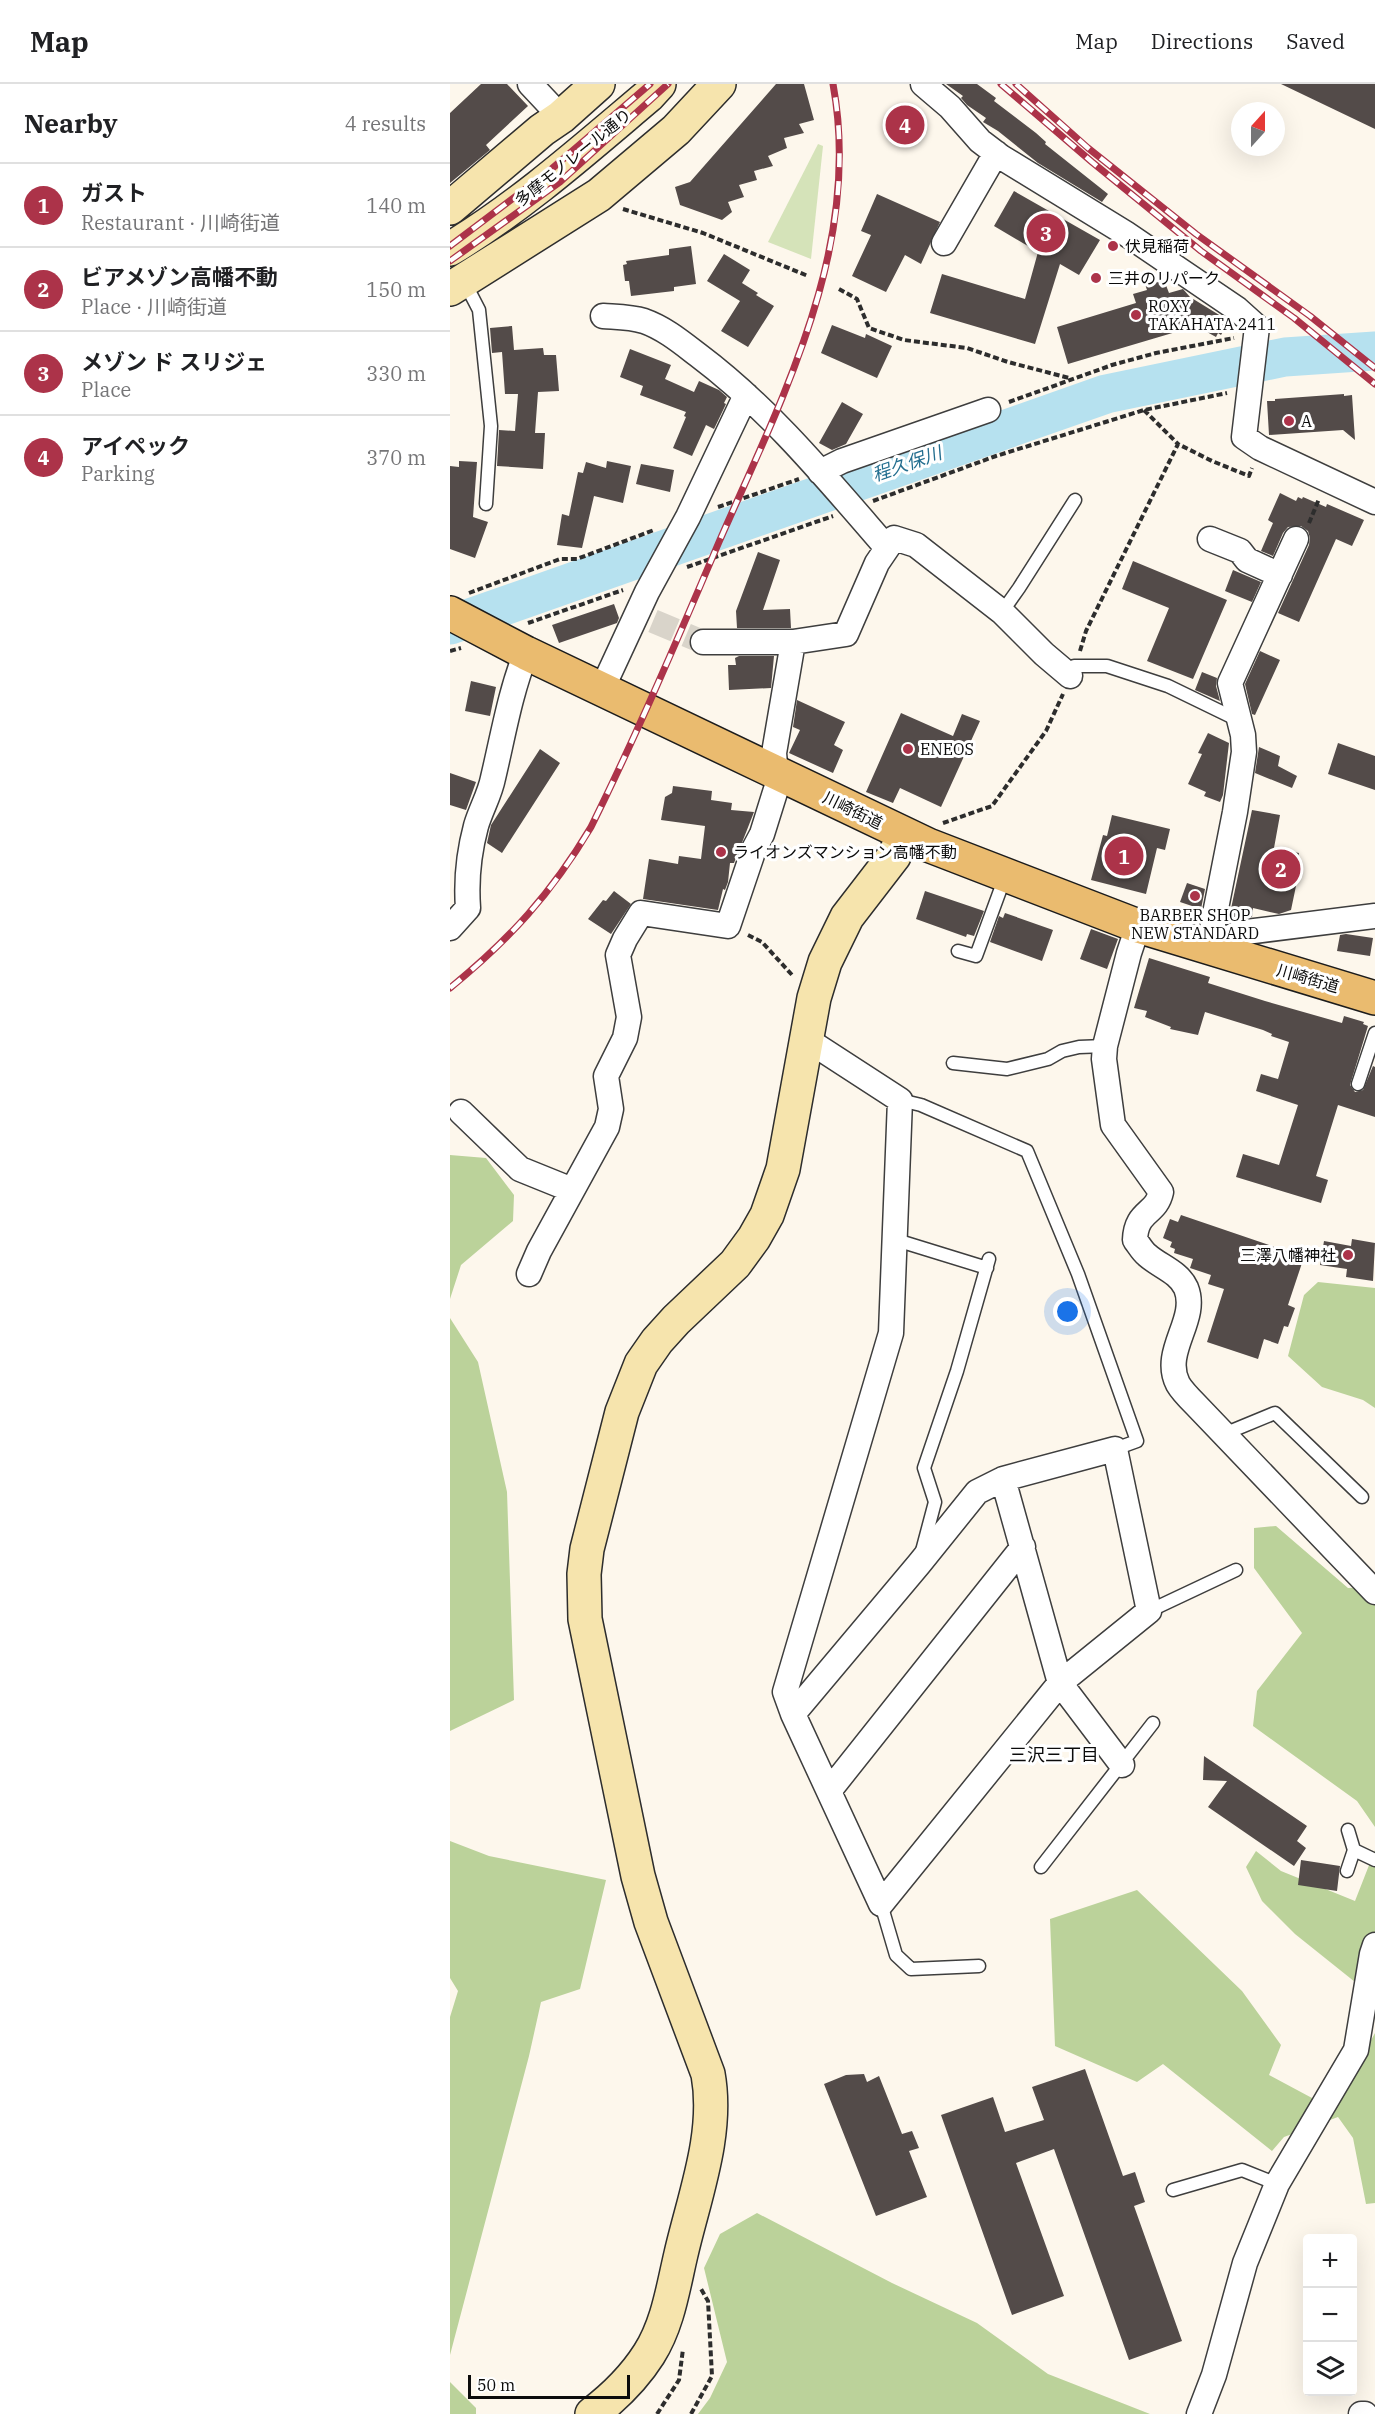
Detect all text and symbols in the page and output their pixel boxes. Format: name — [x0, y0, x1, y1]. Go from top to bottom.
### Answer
text: Map — [30, 23, 89, 60]
text: Map — [1075, 27, 1118, 55]
text: Directions — [1151, 27, 1253, 55]
text: Saved — [1286, 27, 1345, 55]
pin: 4 — [886, 102, 924, 147]
north arrow — [1231, 102, 1285, 156]
street label: 多摩モノレール通り — [511, 104, 635, 210]
text: Nearby — [24, 106, 118, 140]
text: 4 results — [345, 110, 426, 137]
text: ガスト — [81, 178, 147, 207]
text: 1 — [38, 192, 50, 219]
text: 140 m — [366, 192, 426, 219]
text: Restaurant · 川崎街道 — [81, 209, 280, 236]
pin: 3 — [1026, 210, 1066, 256]
place label: 伏見稲荷 — [1125, 236, 1189, 256]
marker: 伏見稲荷 — [1106, 239, 1120, 253]
text: ビアメゾン高幡不動 — [81, 262, 278, 291]
place label: 三井のリパーク — [1108, 268, 1220, 288]
marker: 三井のリパーク — [1089, 271, 1103, 285]
text: 2 — [38, 276, 50, 303]
text: 150 m — [366, 276, 426, 303]
text: Place · 川崎街道 — [81, 293, 227, 320]
place label: ROXY TAKAHATA 2411 — [1148, 296, 1276, 334]
marker: ROXY TAKAHATA 2411 — [1129, 308, 1143, 322]
text: メゾン ド スリジェ — [81, 347, 267, 376]
text: 3 — [38, 360, 50, 387]
text: 330 m — [366, 360, 426, 387]
text: Place — [81, 376, 131, 403]
place label: A — [1301, 411, 1312, 431]
marker: A — [1282, 414, 1296, 428]
text: アイペック — [81, 431, 190, 460]
water label: 程久保川 — [869, 440, 947, 486]
text: 4 — [38, 444, 50, 471]
text: 370 m — [366, 444, 426, 471]
text: Parking — [81, 460, 155, 487]
place label: ENEOS — [920, 739, 974, 759]
marker: ENEOS — [901, 742, 915, 756]
street label: 川崎街道 — [820, 787, 886, 833]
pin: 1 — [1104, 834, 1144, 878]
place label: ライオンズマンション高幡不動 — [733, 842, 957, 862]
marker: ライオンズマンション高幡不動 — [714, 845, 728, 859]
pin: 2 — [1262, 846, 1300, 892]
marker: BARBER SHOP NEW STANDARD — [1188, 889, 1202, 903]
place label: BARBER SHOP NEW STANDARD — [1131, 905, 1259, 943]
street label: 川崎街道 — [1274, 960, 1342, 996]
place label: 三澤八幡神社 — [1240, 1245, 1336, 1265]
marker: 三澤八幡神社 — [1341, 1248, 1355, 1262]
your location — [1053, 1297, 1082, 1326]
district label: 三沢三丁目 — [1009, 1743, 1099, 1766]
map controls — [1303, 2234, 1357, 2396]
button: + — [1303, 2234, 1357, 2288]
button: − — [1303, 2288, 1357, 2342]
button: layers — [1303, 2342, 1357, 2396]
scale bar — [468, 2372, 630, 2400]
text: 50 m — [477, 2375, 515, 2395]

